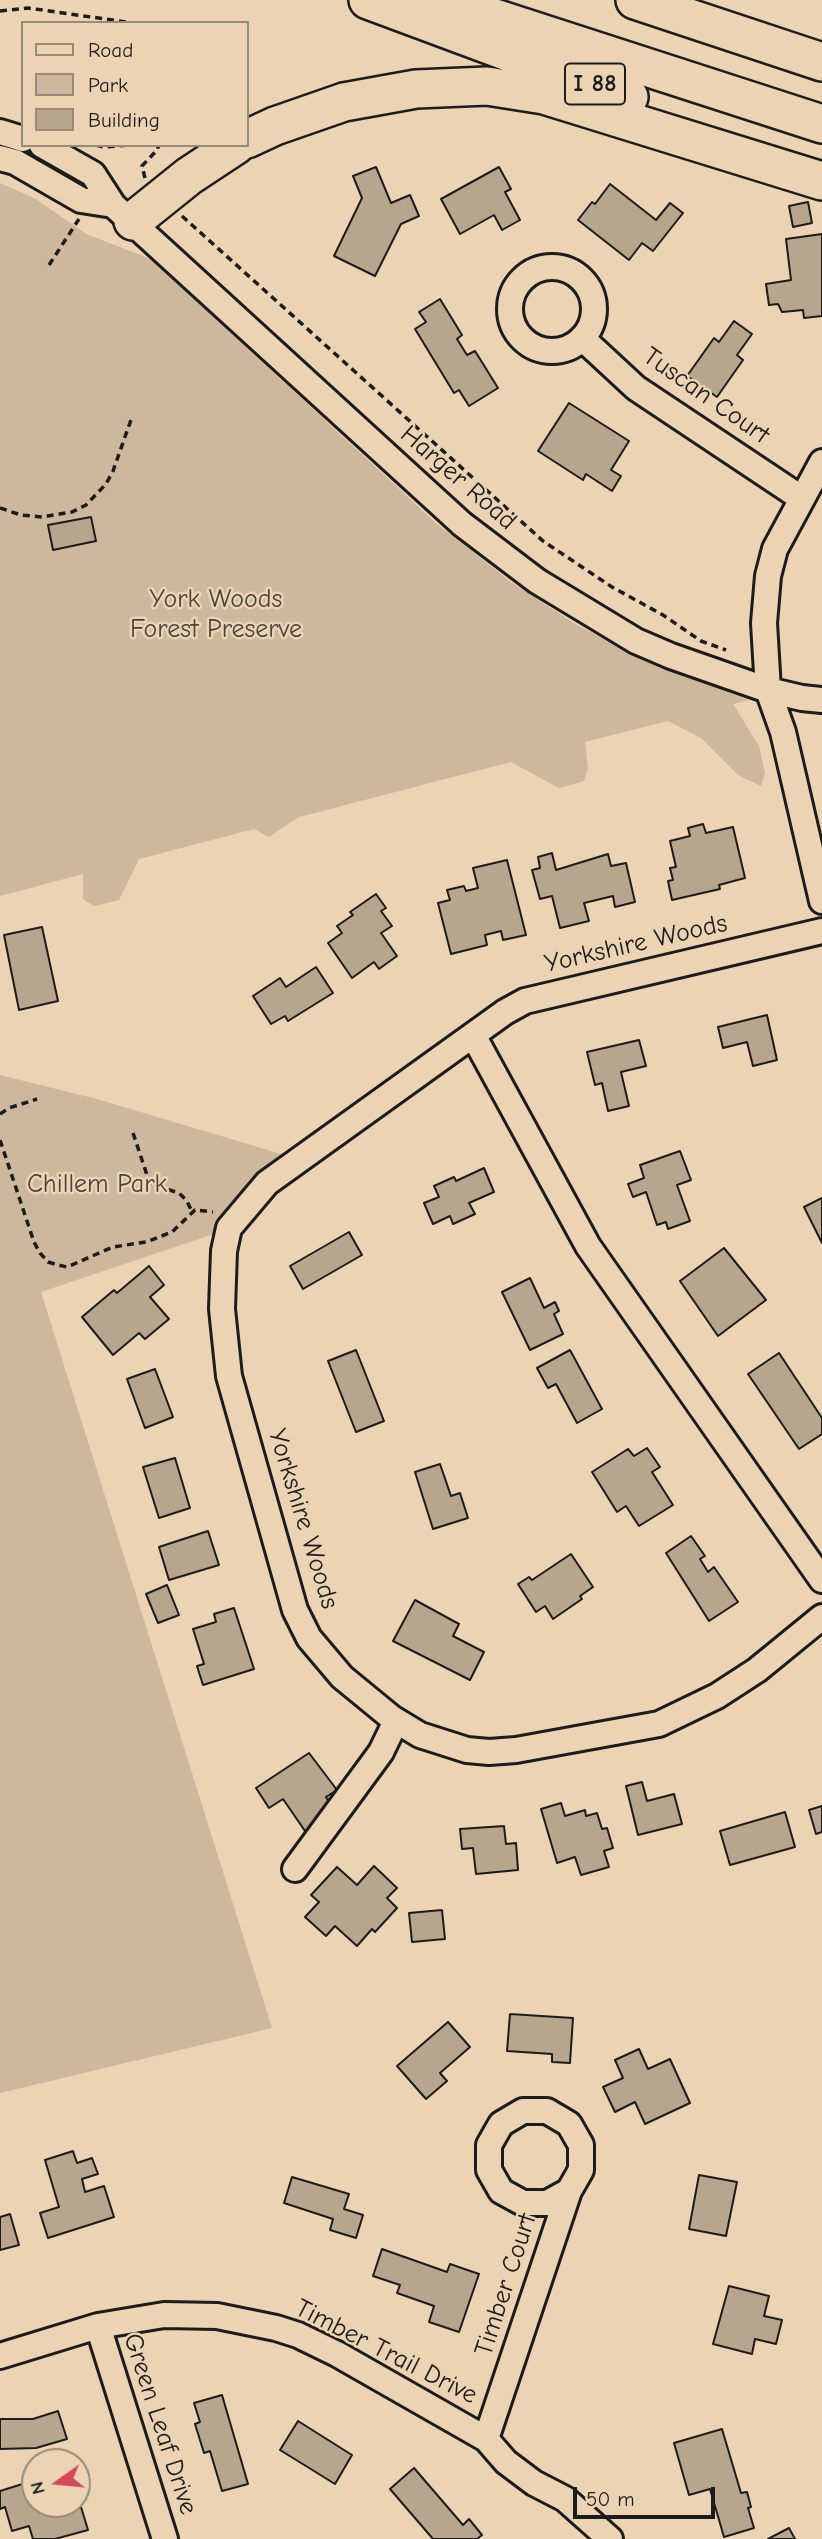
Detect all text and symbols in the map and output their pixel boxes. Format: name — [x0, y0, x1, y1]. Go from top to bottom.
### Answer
legend — [21, 21, 248, 147]
text: Road — [88, 38, 133, 62]
road number: I 88 — [565, 64, 625, 104]
text: Park — [88, 73, 128, 97]
text: Building — [88, 108, 160, 132]
street label: Tuscan Court — [637, 341, 775, 451]
street label: Harger Road — [394, 419, 522, 537]
park label: York Woods Forest Preserve — [130, 584, 302, 646]
street label: Yorkshire Woods — [542, 908, 730, 980]
park label: Chillem Park — [27, 1169, 167, 1201]
street label: Yorkshire Woods — [261, 1425, 345, 1613]
street label: Timber Court — [468, 2210, 544, 2360]
street label: Timber Trail Drive — [290, 2293, 482, 2411]
street label: Green Leaf Drive — [116, 2330, 204, 2518]
north arrow — [21, 2448, 91, 2518]
scale bar — [577, 2472, 719, 2516]
text: N — [25, 2479, 50, 2497]
text: 50 m — [586, 2487, 635, 2511]

